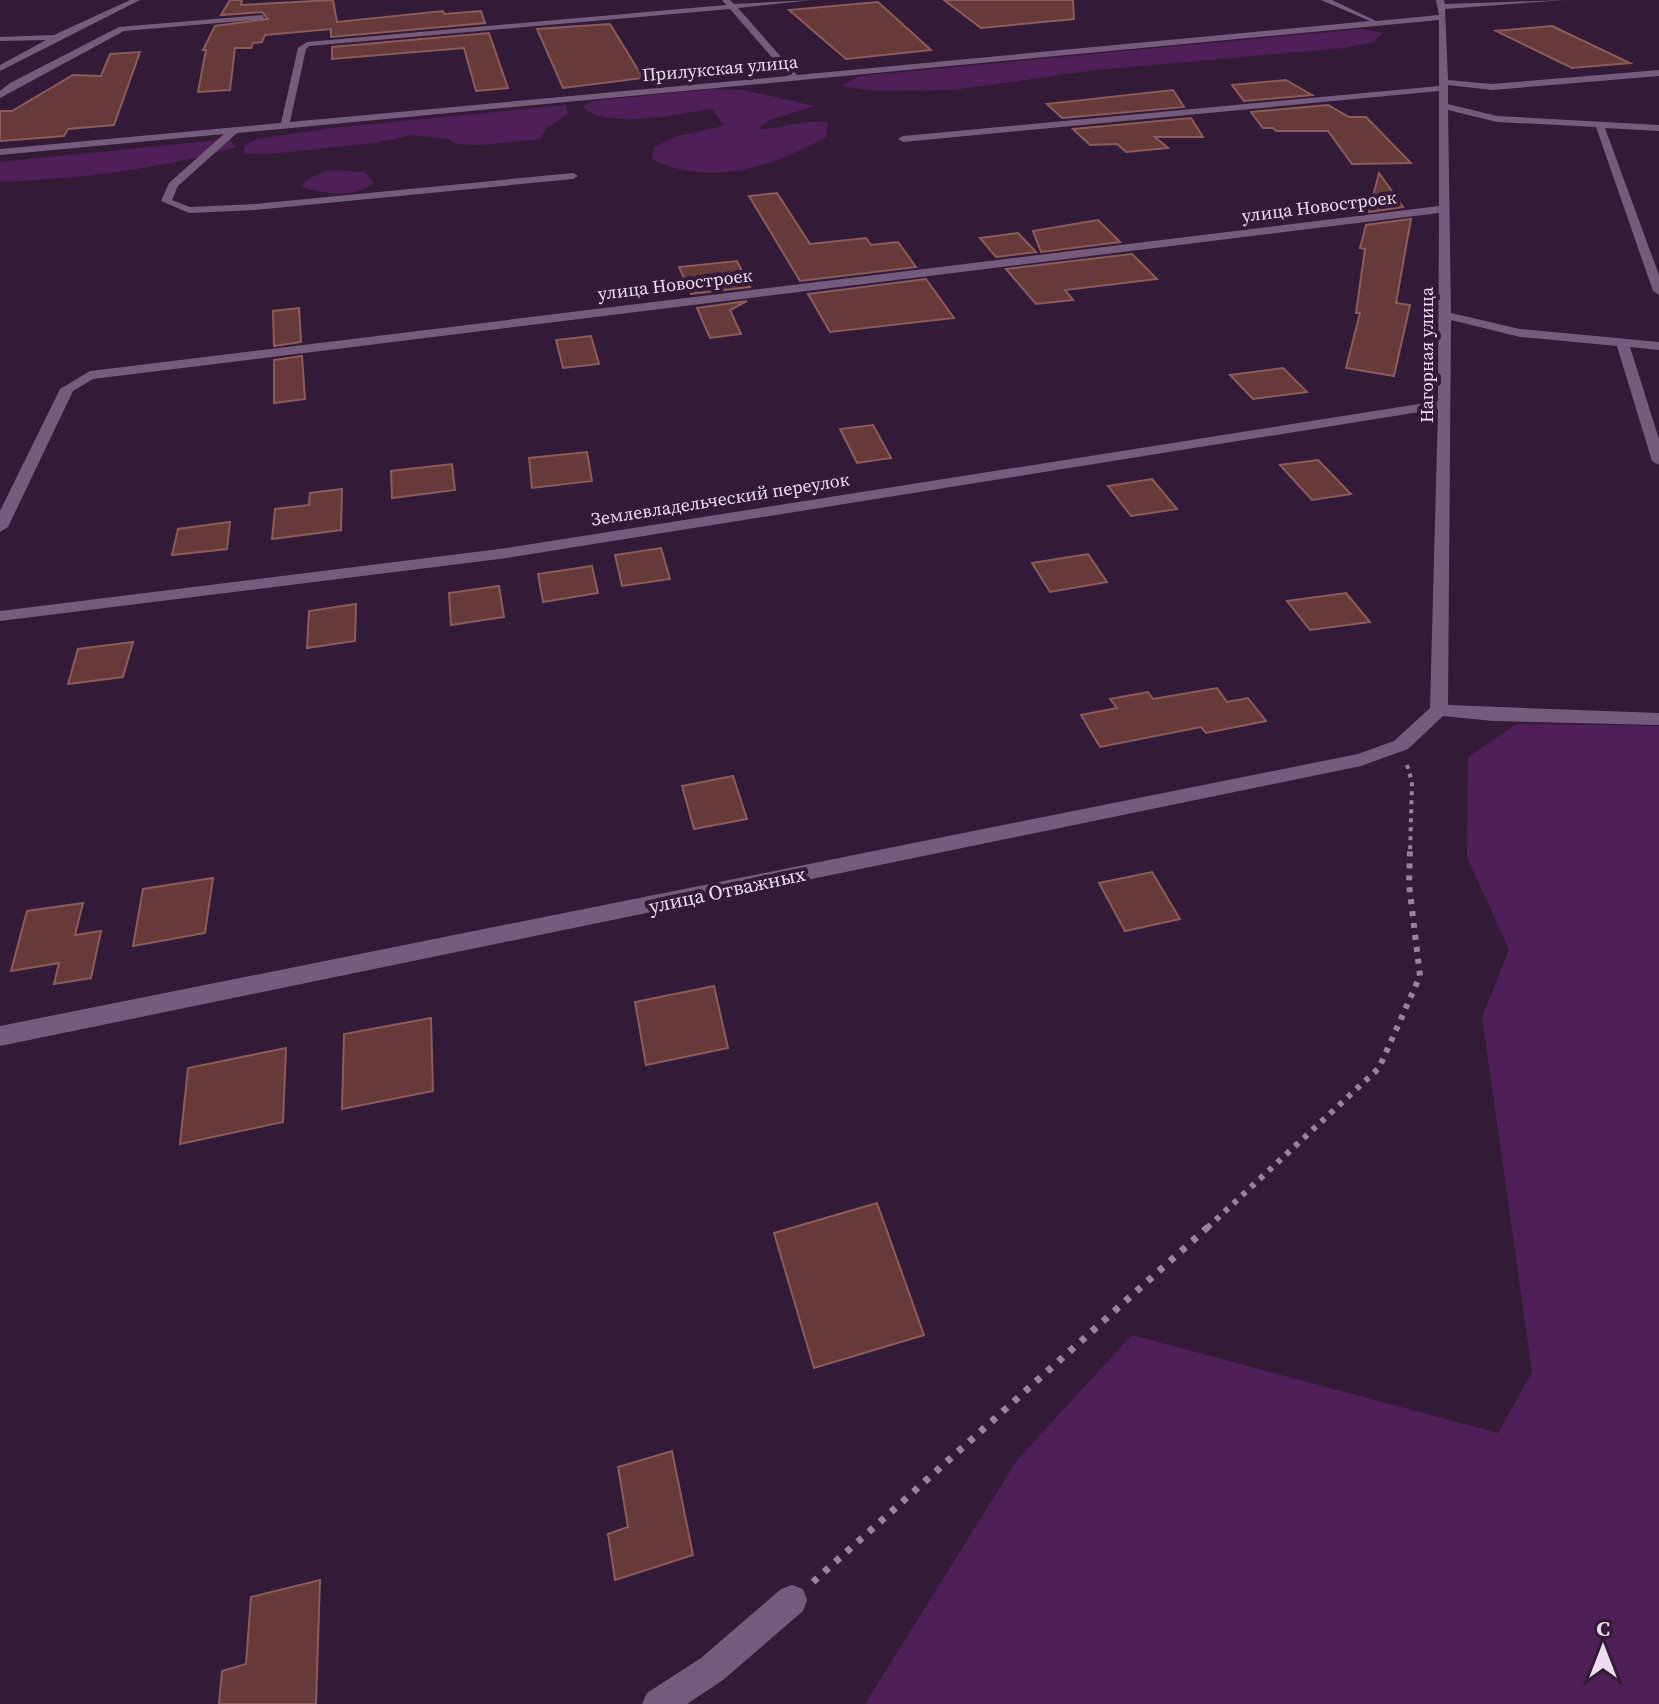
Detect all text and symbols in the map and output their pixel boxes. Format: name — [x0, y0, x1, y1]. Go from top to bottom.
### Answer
street label: Прилукская улица — [641, 49, 800, 87]
street label: улица Новостроек — [1240, 184, 1398, 228]
street label: улица Новостроек — [596, 262, 754, 306]
street label: Нагорная улица — [1414, 286, 1439, 423]
street label: Землевладельческий переулок — [589, 466, 851, 532]
street label: улица Отважных — [646, 860, 808, 920]
north arrow — [1563, 1608, 1643, 1688]
text: С — [1596, 1613, 1610, 1643]

